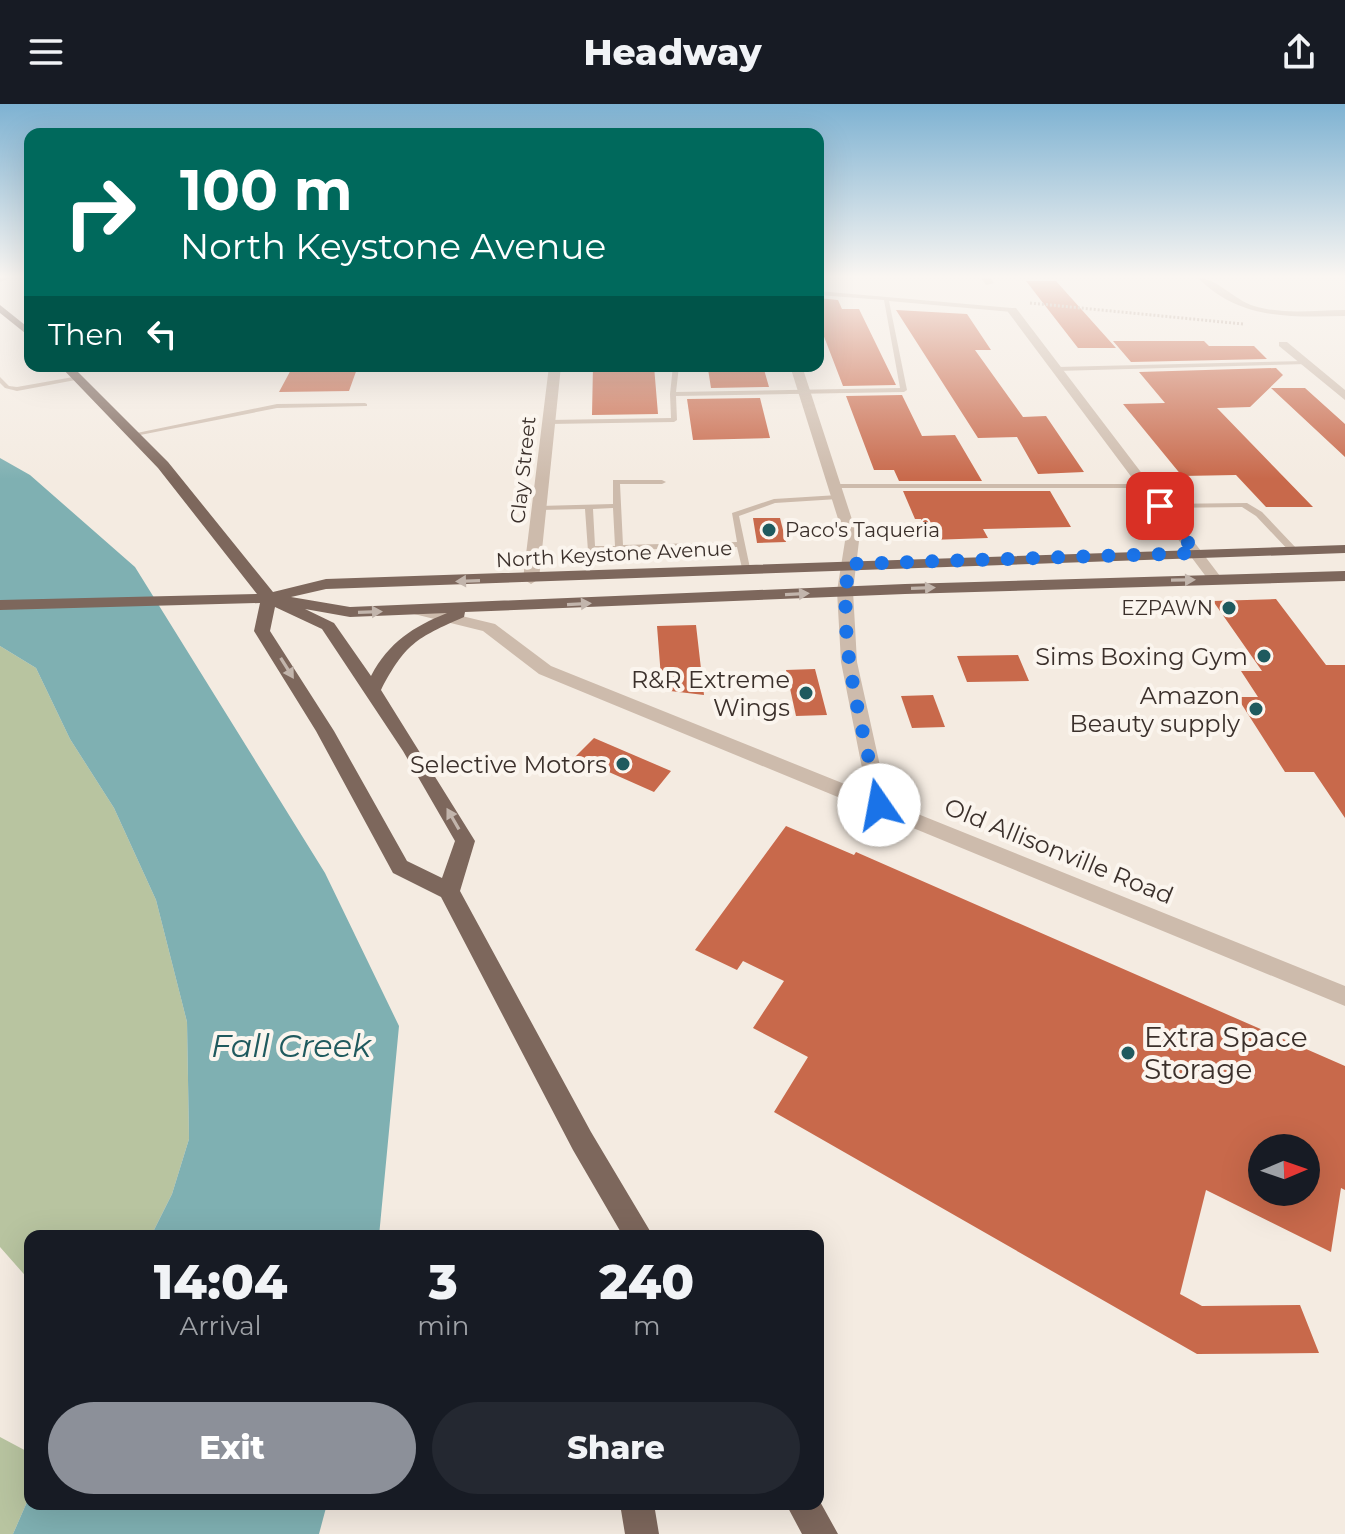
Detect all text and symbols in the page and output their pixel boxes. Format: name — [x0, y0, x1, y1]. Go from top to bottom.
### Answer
icon: menu — [24, 30, 68, 74]
text: Headway — [584, 30, 762, 74]
icon: share — [1277, 30, 1321, 74]
text: 100 m — [180, 156, 353, 224]
icon: right — [48, 160, 152, 264]
text: North Keystone Avenue — [180, 224, 606, 268]
icon: left — [140, 312, 184, 356]
text: Then — [48, 316, 124, 353]
street label: Clay Street — [505, 415, 541, 525]
pin — [1126, 472, 1194, 540]
icon: arrive — [1138, 484, 1182, 528]
place label: Paco's Taqueria — [785, 518, 940, 542]
marker: Paco's Taqueria — [760, 521, 778, 539]
street label: North Keystone Avenue — [495, 536, 733, 572]
one-way arrow — [1171, 574, 1196, 586]
one-way arrow — [455, 575, 480, 588]
one-way arrow — [911, 582, 936, 595]
one-way arrow — [785, 587, 810, 600]
place label: EZPAWN — [1121, 596, 1213, 620]
one-way arrow — [567, 597, 592, 610]
marker: EZPAWN — [1220, 599, 1238, 617]
one-way arrow — [358, 605, 383, 618]
place label: Sims Boxing Gym — [1035, 642, 1248, 671]
marker: Sims Boxing Gym — [1255, 647, 1273, 665]
one-way arrow — [279, 657, 293, 679]
place label: R&R Extreme Wings — [631, 665, 790, 722]
place label: Amazon Beauty supply — [1070, 681, 1240, 738]
marker: R&R Extreme Wings — [797, 684, 815, 702]
marker: Amazon Beauty supply — [1247, 700, 1265, 718]
place label: Selective Motors — [410, 750, 607, 779]
marker: Selective Motors — [614, 755, 632, 773]
position arrow — [837, 763, 921, 847]
street label: Old Allisonville Road — [940, 792, 1178, 910]
one-way arrow — [446, 808, 460, 830]
place label: Extra Space Storage — [1144, 1020, 1308, 1086]
water label: Fall Creek — [211, 1026, 373, 1065]
marker: Extra Space Storage — [1119, 1044, 1137, 1062]
north arrow — [1248, 1134, 1320, 1206]
map controls — [1248, 1134, 1320, 1206]
text: 14:04 — [154, 1253, 287, 1311]
text: 3 — [429, 1253, 458, 1311]
text: 240 — [599, 1253, 694, 1311]
text: Arrival — [180, 1310, 262, 1342]
text: min — [417, 1310, 469, 1342]
text: m — [633, 1310, 660, 1342]
button: Exit — [48, 1402, 416, 1494]
button: Share — [432, 1402, 800, 1494]

